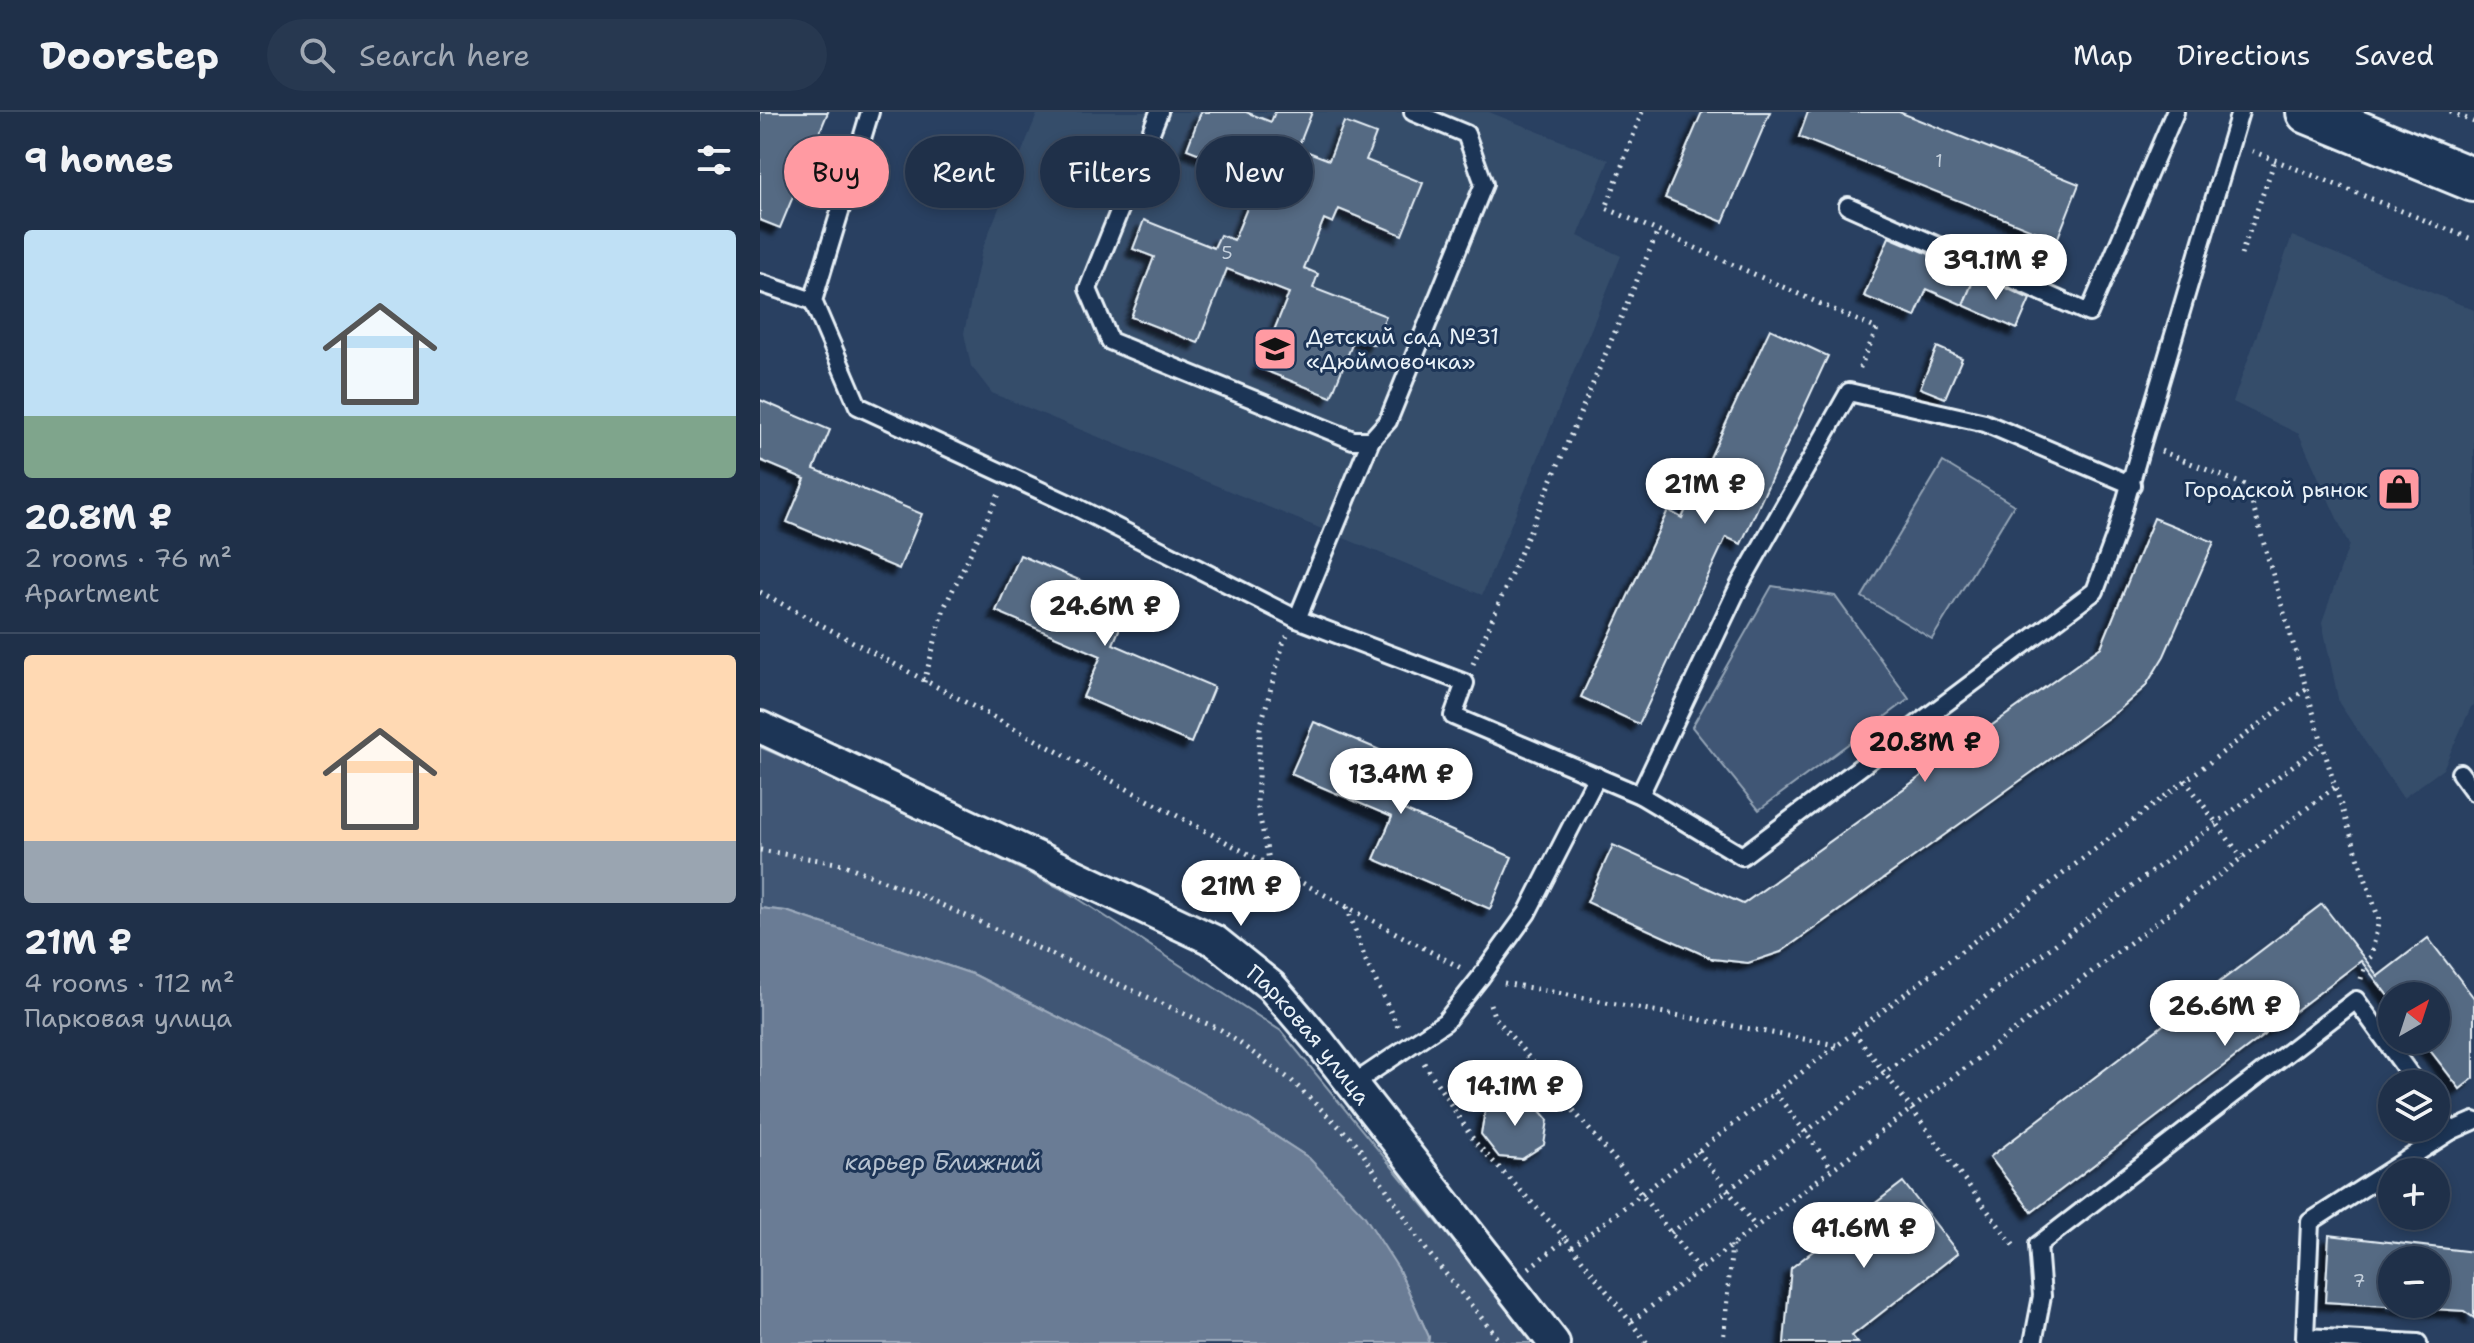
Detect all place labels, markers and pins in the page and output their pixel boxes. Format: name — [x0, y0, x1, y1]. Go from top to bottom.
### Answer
pin: 39.1M ₽ — [1922, 234, 2070, 302]
place label: Детский сад №31 «Дюймовочка» — [1306, 322, 1499, 376]
school or university icon: Детский сад №31 «Дюймовочка» — [1251, 325, 1299, 373]
pin: 21M ₽ — [1649, 458, 1761, 526]
shop icon: Городской рынок — [2375, 465, 2423, 513]
place label: Городской рынок — [2184, 475, 2368, 504]
pin: 24.6M ₽ — [1031, 580, 1179, 648]
pin: 20.8M ₽ — [1851, 716, 1999, 784]
pin: 13.4M ₽ — [1327, 748, 1475, 816]
pin: 21M ₽ — [1185, 860, 1297, 928]
pin: 26.6M ₽ — [2151, 980, 2299, 1048]
pin: 14.1M ₽ — [1441, 1060, 1589, 1128]
pin: 41.6M ₽ — [1790, 1202, 1938, 1270]

